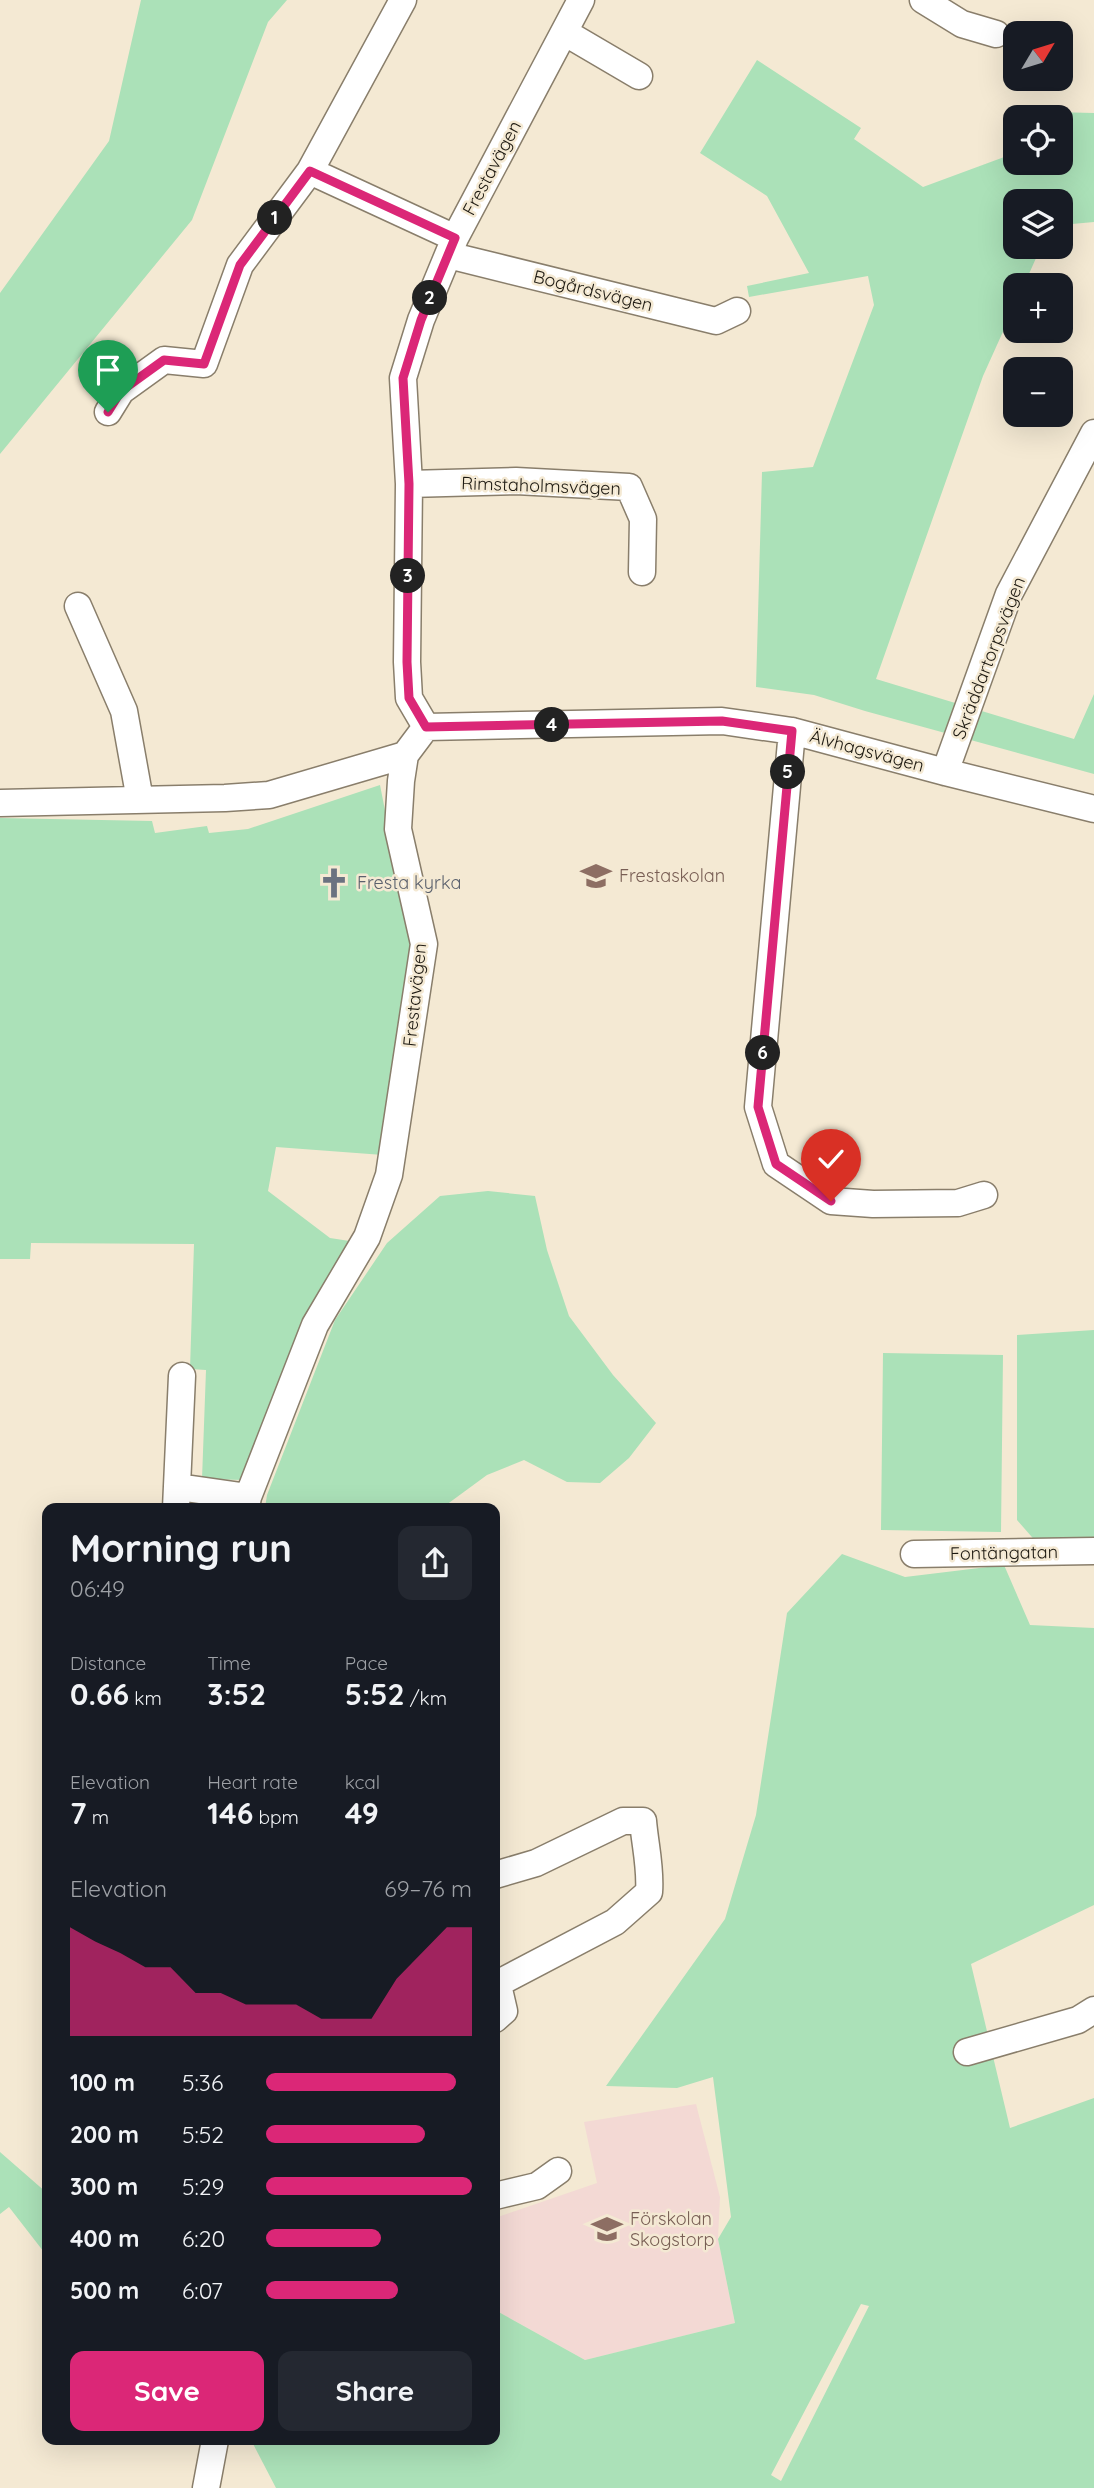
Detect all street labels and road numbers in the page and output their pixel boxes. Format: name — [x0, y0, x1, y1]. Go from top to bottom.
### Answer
street label: Frestavägen — [457, 117, 526, 219]
street label: Bogårdsvägen — [531, 265, 655, 316]
street label: Rimstaholmsvägen — [461, 471, 621, 500]
street label: Skräddartorpsvägen — [947, 573, 1030, 742]
street label: Älvhagsvägen — [807, 724, 927, 777]
street label: Frestavägen — [398, 942, 431, 1048]
street label: Fontängatan — [950, 1540, 1058, 1565]

